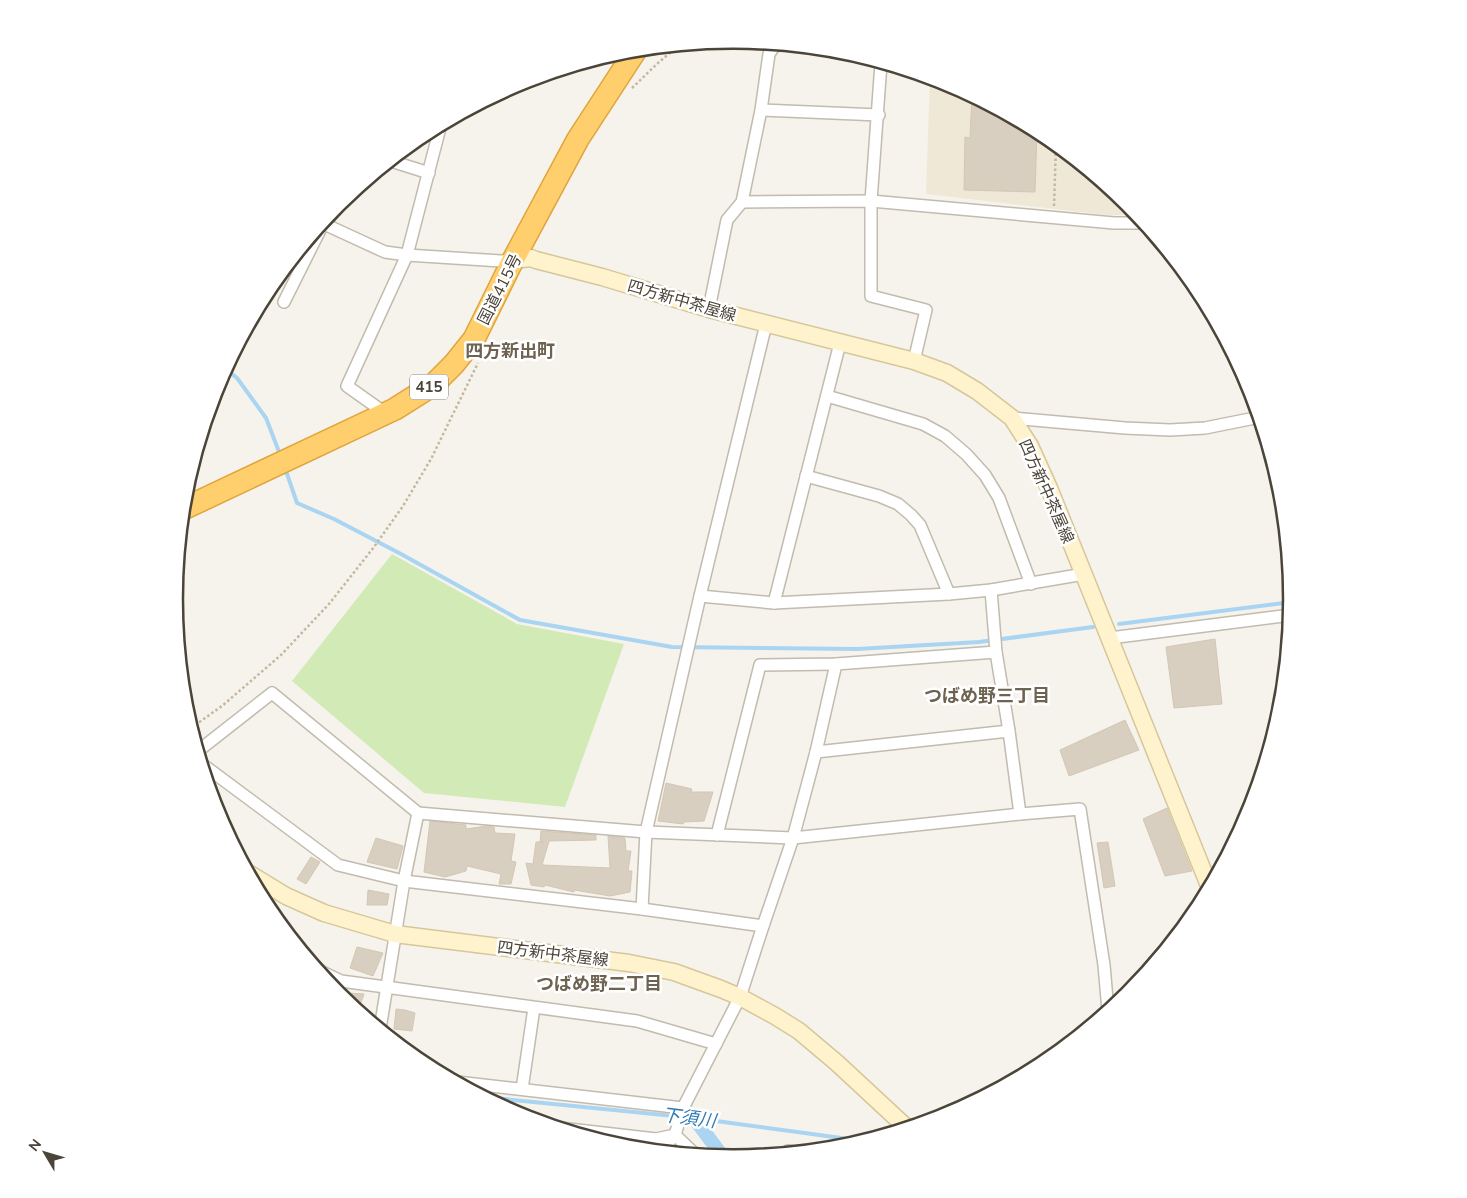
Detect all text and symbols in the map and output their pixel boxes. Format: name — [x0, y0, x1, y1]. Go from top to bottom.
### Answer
street label: 国道415号 — [473, 250, 527, 329]
street label: 四方新中茶屋線 — [625, 275, 739, 327]
district label: 四方新出町 — [465, 339, 555, 363]
road number: 415 — [410, 374, 448, 400]
street label: 四方新中茶屋線 — [1013, 436, 1079, 547]
district label: つばめ野三丁目 — [924, 684, 1050, 708]
street label: 四方新中茶屋線 — [496, 936, 610, 972]
district label: つばめ野二丁目 — [536, 972, 662, 996]
water label: 下須川 — [661, 1103, 719, 1133]
north arrow — [20, 1128, 70, 1178]
text: N — [24, 1135, 46, 1155]

